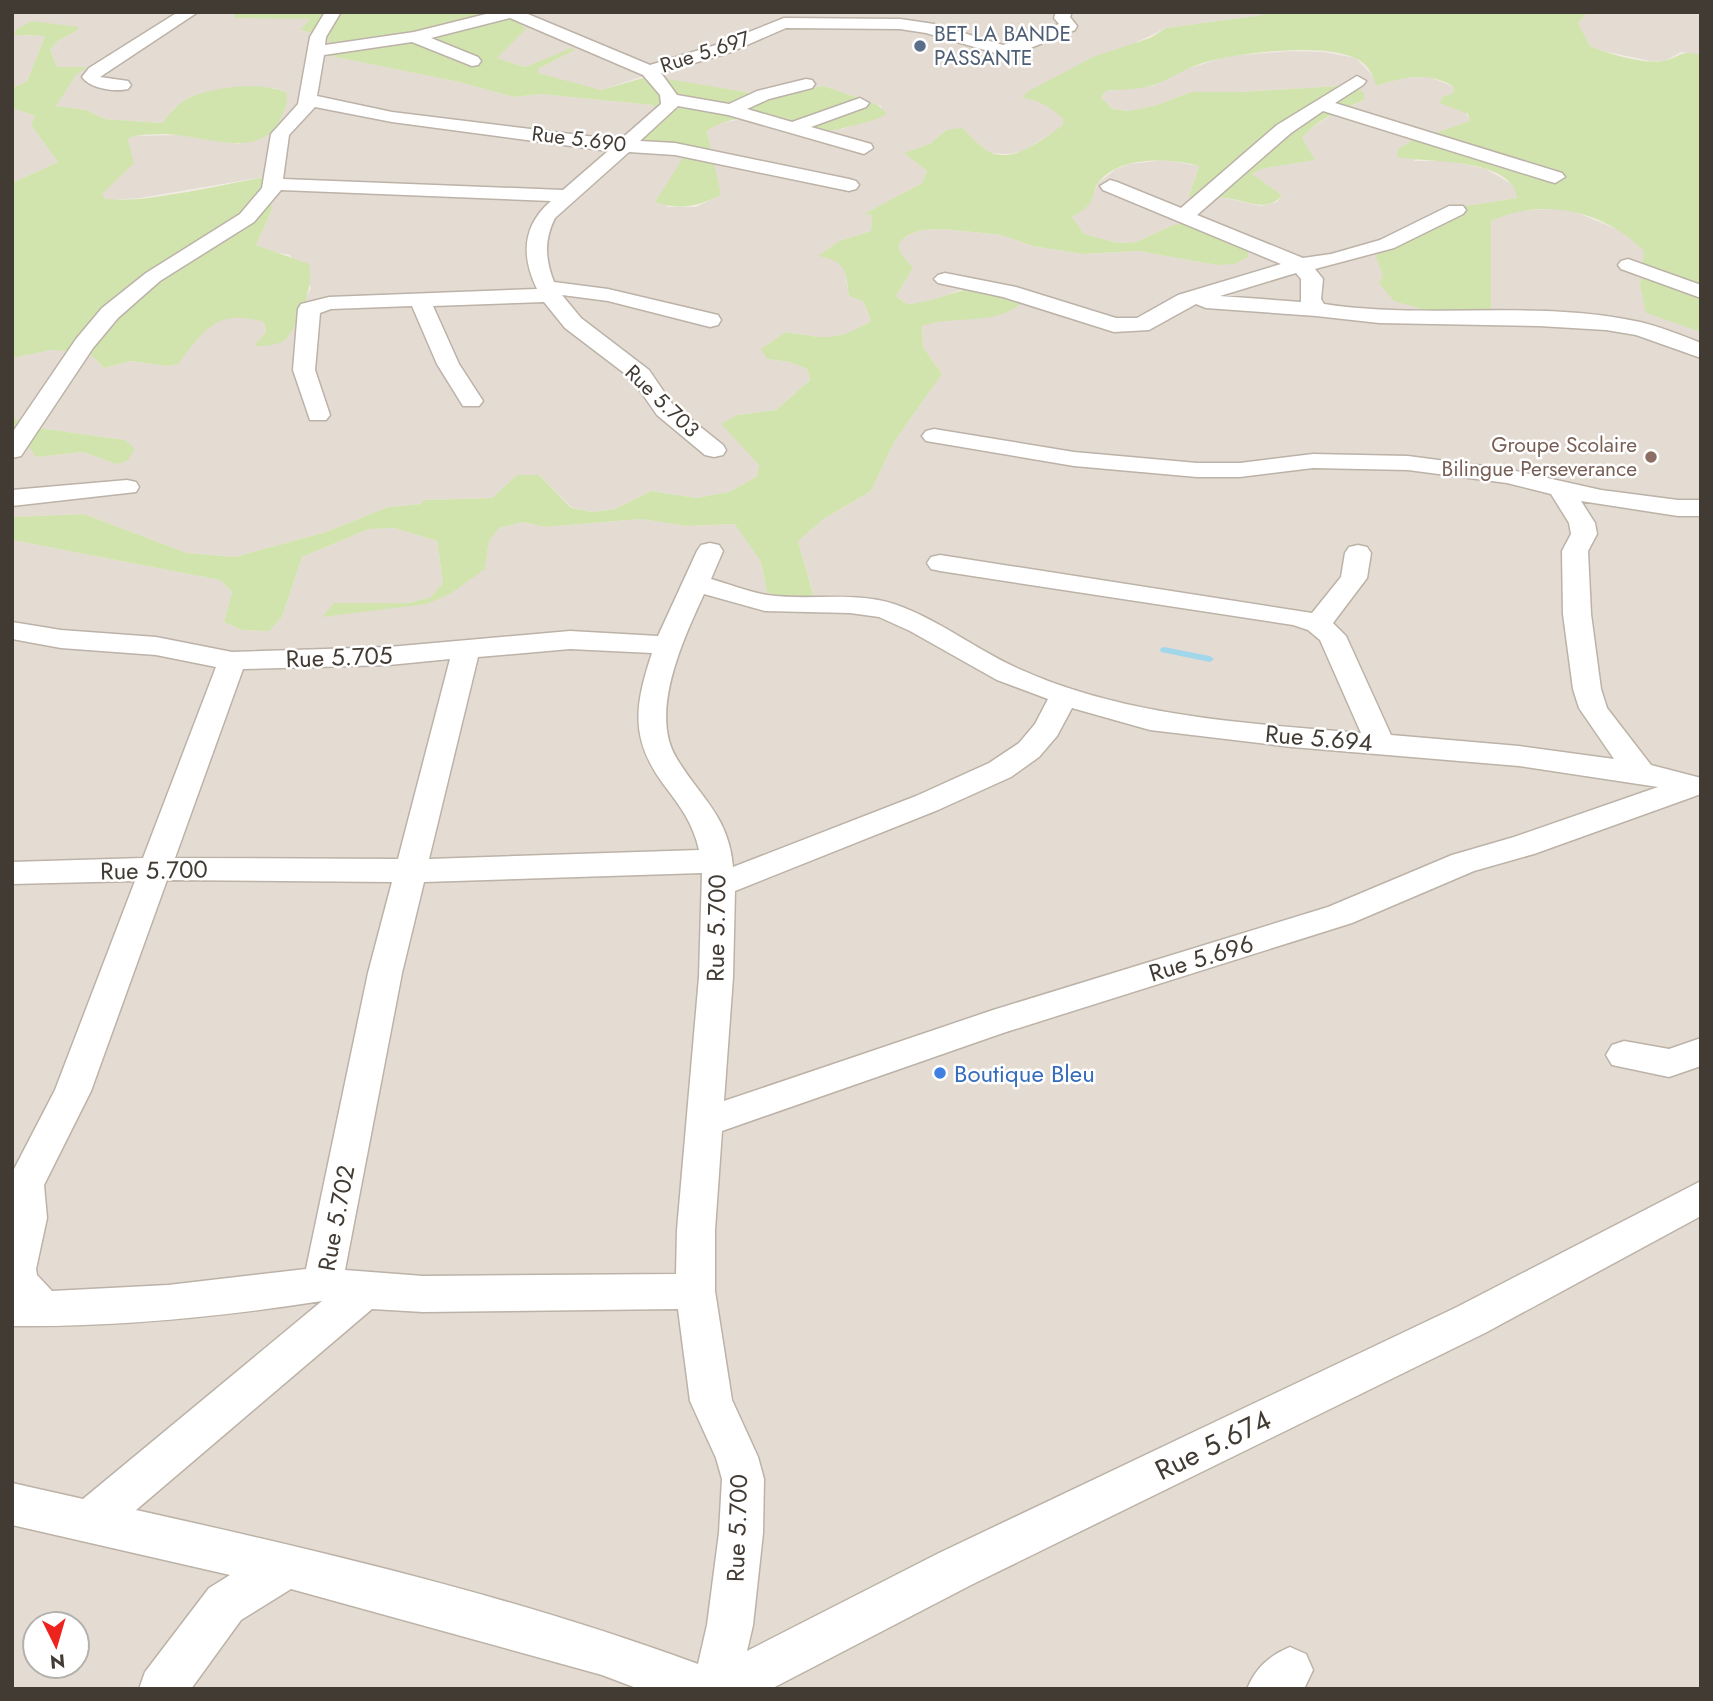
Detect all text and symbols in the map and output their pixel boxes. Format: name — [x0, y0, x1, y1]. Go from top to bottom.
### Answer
place label: BET LA BANDE PASSANTE — [934, 19, 1071, 73]
street label: Rue 5.697 — [656, 23, 754, 81]
marker: BET LA BANDE PASSANTE — [912, 38, 928, 54]
street label: Rue 5.690 — [530, 118, 628, 160]
street label: Rue 5.703 — [618, 358, 706, 444]
place label: Groupe Scolaire Bilingue Perseverance — [1442, 430, 1637, 484]
marker: Groupe Scolaire Bilingue Perseverance — [1643, 449, 1659, 465]
street label: Rue 5.705 — [285, 638, 393, 676]
street label: Rue 5.694 — [1264, 716, 1374, 760]
street label: Rue 5.700 — [100, 852, 208, 888]
street label: Rue 5.700 — [698, 874, 734, 982]
street label: Rue 5.696 — [1144, 926, 1258, 990]
place label: Boutique Bleu — [954, 1056, 1095, 1091]
marker: Boutique Bleu — [932, 1065, 948, 1081]
street label: Rue 5.702 — [309, 1162, 363, 1274]
street label: Rue 5.674 — [1148, 1399, 1278, 1491]
street label: Rue 5.700 — [718, 1474, 756, 1582]
north arrow — [21, 1610, 91, 1680]
text: N — [49, 1647, 66, 1676]

